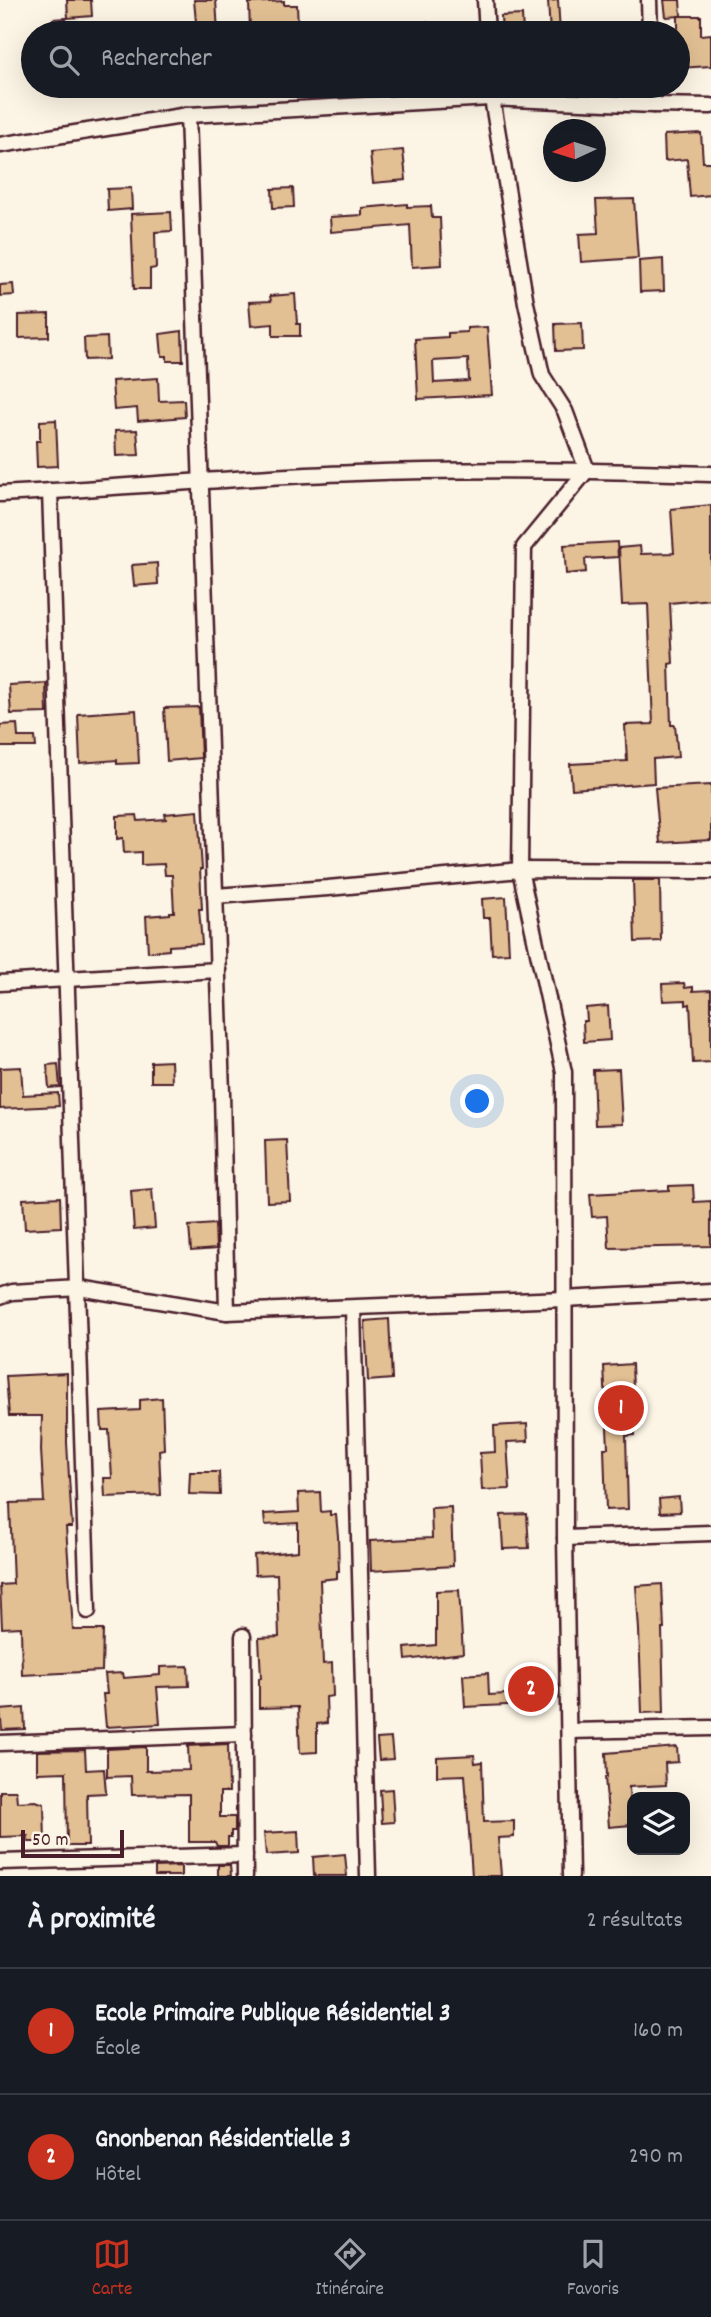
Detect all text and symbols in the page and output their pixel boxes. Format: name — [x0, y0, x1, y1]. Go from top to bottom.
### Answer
search box — [21, 21, 690, 98]
icon: search — [45, 41, 83, 79]
text: Rechercher — [101, 41, 212, 78]
north arrow — [543, 119, 606, 182]
your location — [460, 1084, 494, 1118]
pin: 1 — [598, 1382, 644, 1434]
pin: 2 — [508, 1663, 554, 1715]
map controls — [627, 1792, 690, 1855]
button: layers — [627, 1792, 690, 1855]
scale bar — [21, 1827, 124, 1859]
text: 50 m — [32, 1828, 69, 1855]
text: À proximité — [28, 1900, 155, 1943]
text: 2 résultats — [587, 1905, 683, 1938]
text: Ecole Primaire Publique Résidentiel 3 — [95, 1996, 451, 2033]
text: 1 — [48, 2015, 54, 2048]
text: 160 m — [633, 2015, 683, 2048]
text: École — [95, 2033, 141, 2066]
text: Gnonbenan Résidentielle 3 — [95, 2122, 351, 2159]
text: 2 — [46, 2141, 56, 2174]
text: 290 m — [629, 2141, 683, 2174]
text: Hôtel — [95, 2159, 141, 2192]
tab: Carte — [92, 2235, 132, 2304]
tab: Itinéraire — [316, 2235, 384, 2304]
tab: Favoris — [567, 2235, 619, 2304]

